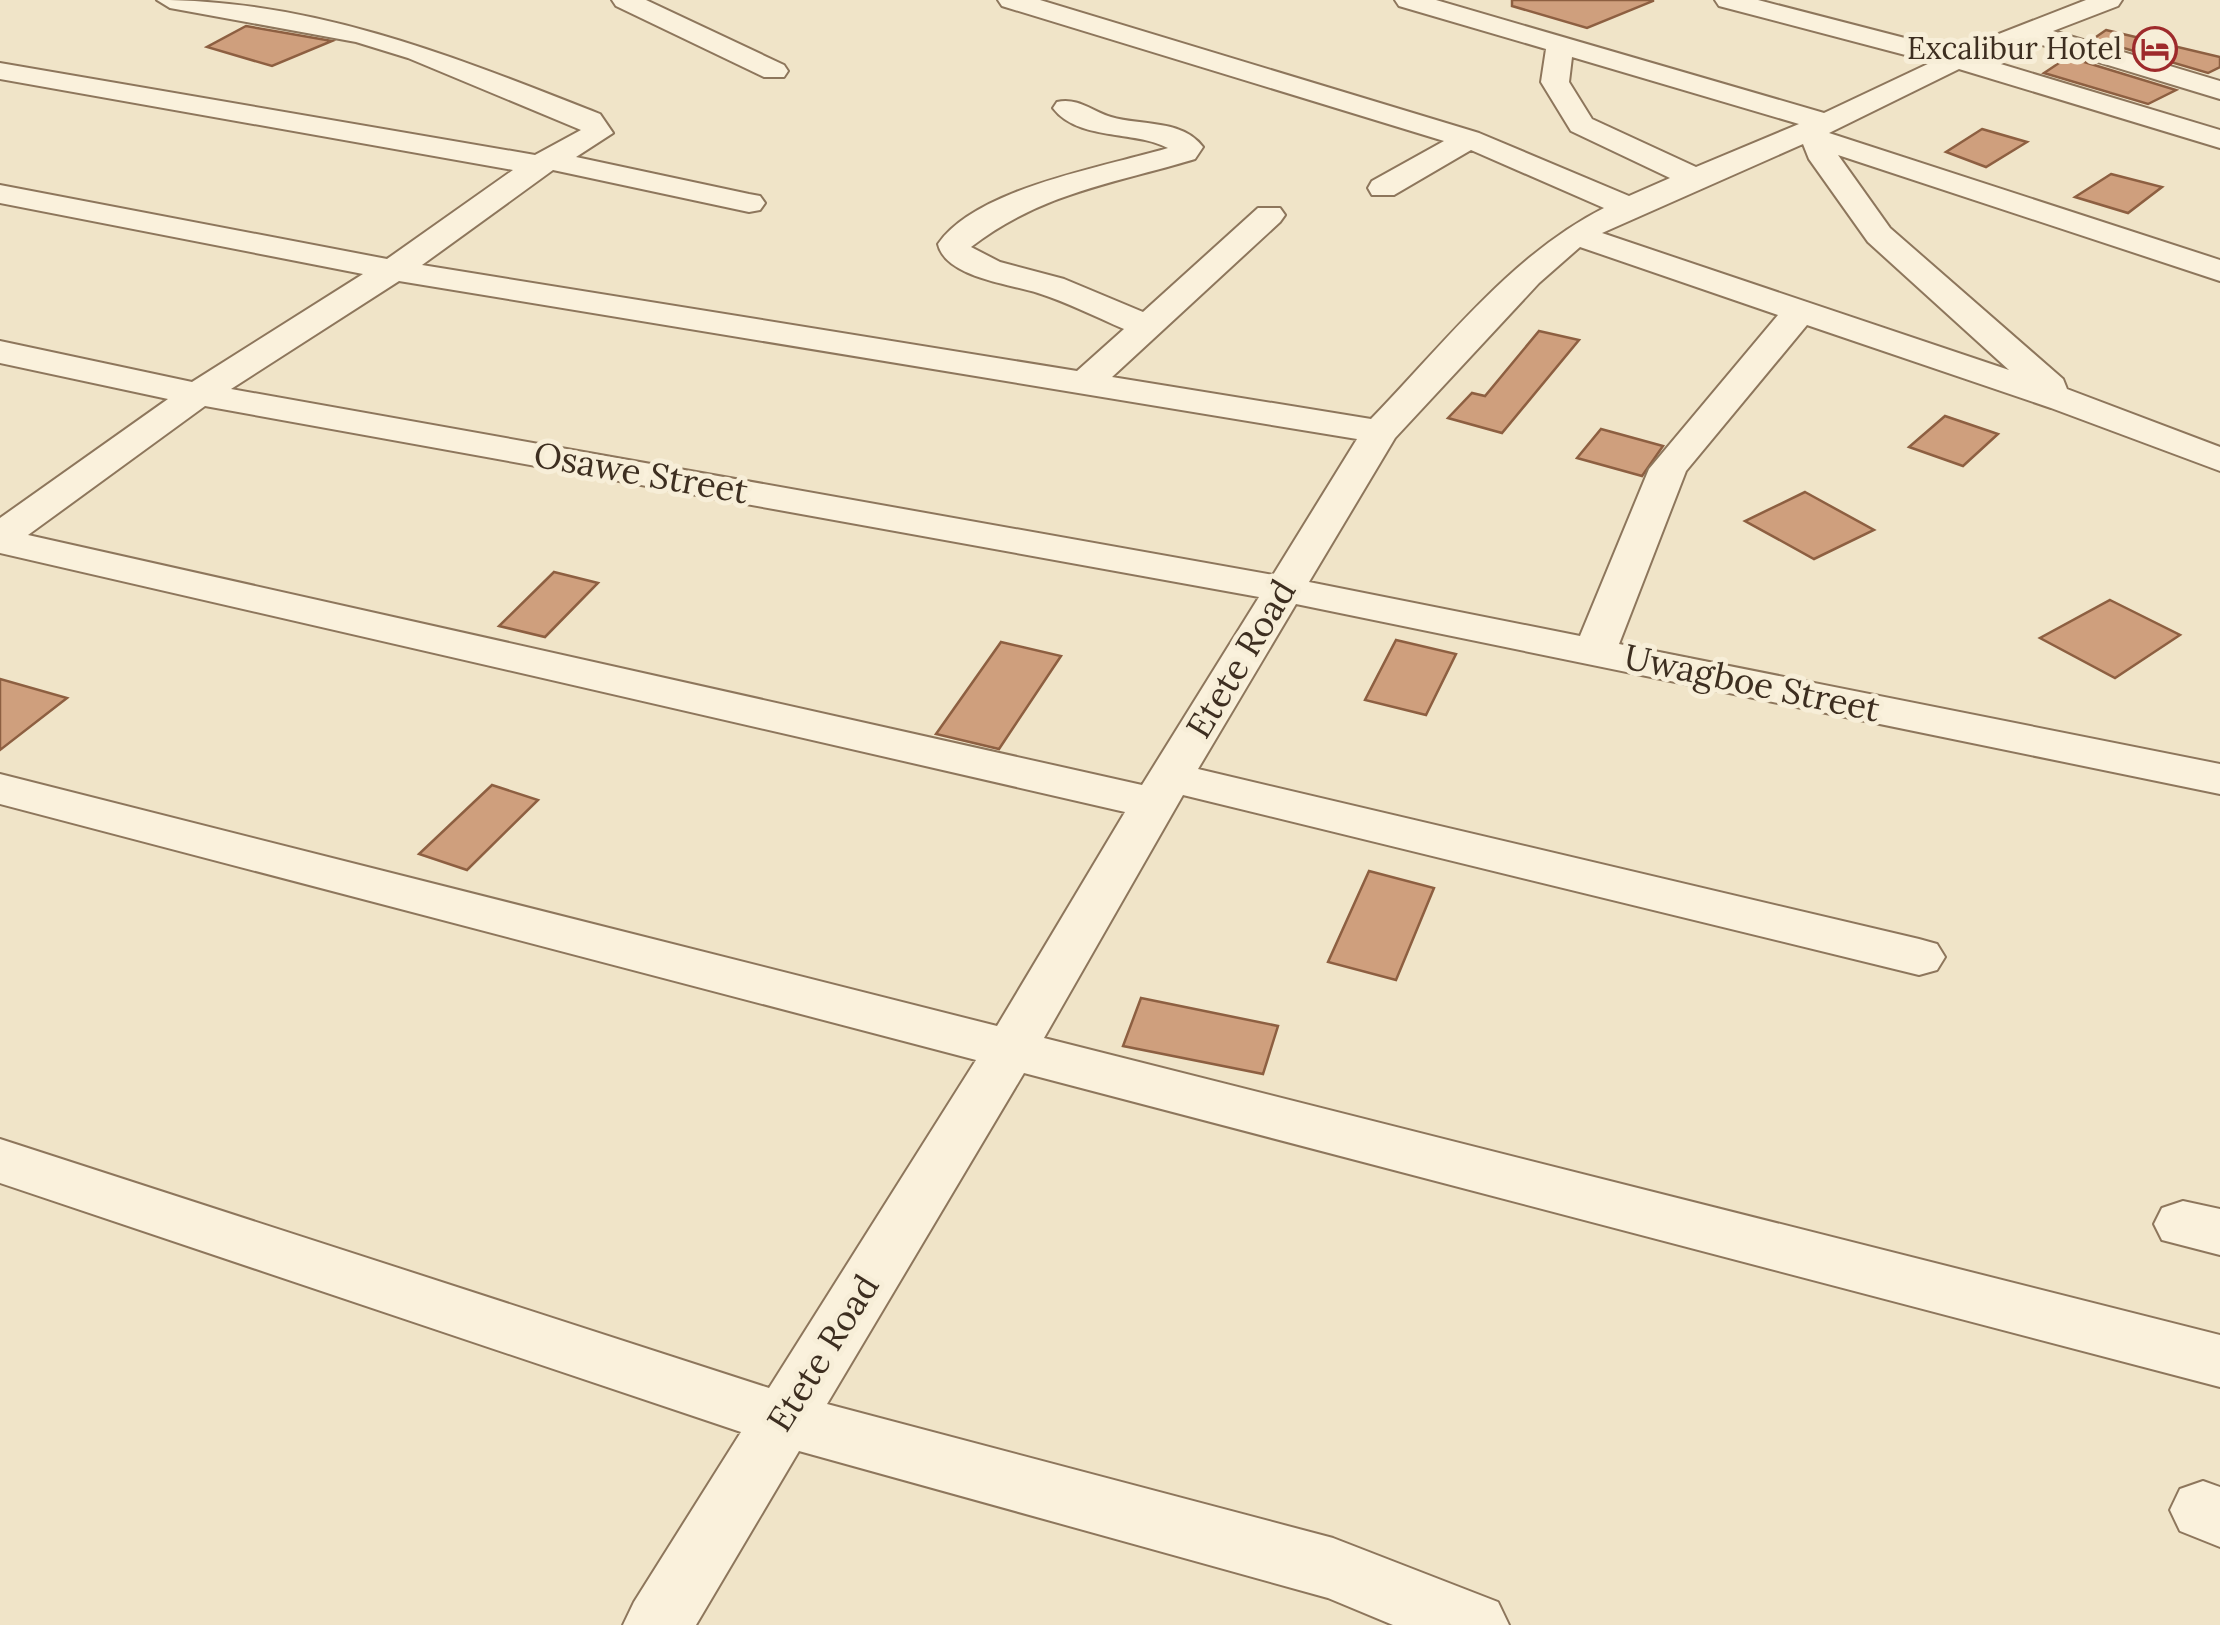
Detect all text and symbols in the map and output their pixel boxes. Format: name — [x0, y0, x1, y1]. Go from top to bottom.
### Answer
hotel icon: Excalibur Hotel — [2132, 26, 2178, 72]
place label: Excalibur Hotel — [1907, 29, 2122, 67]
street label: Osawe Street — [531, 432, 752, 514]
street label: Etete Road — [1176, 571, 1305, 746]
street label: Uwagboe Street — [1620, 633, 1885, 732]
street label: Etete Road — [757, 1266, 888, 1440]

